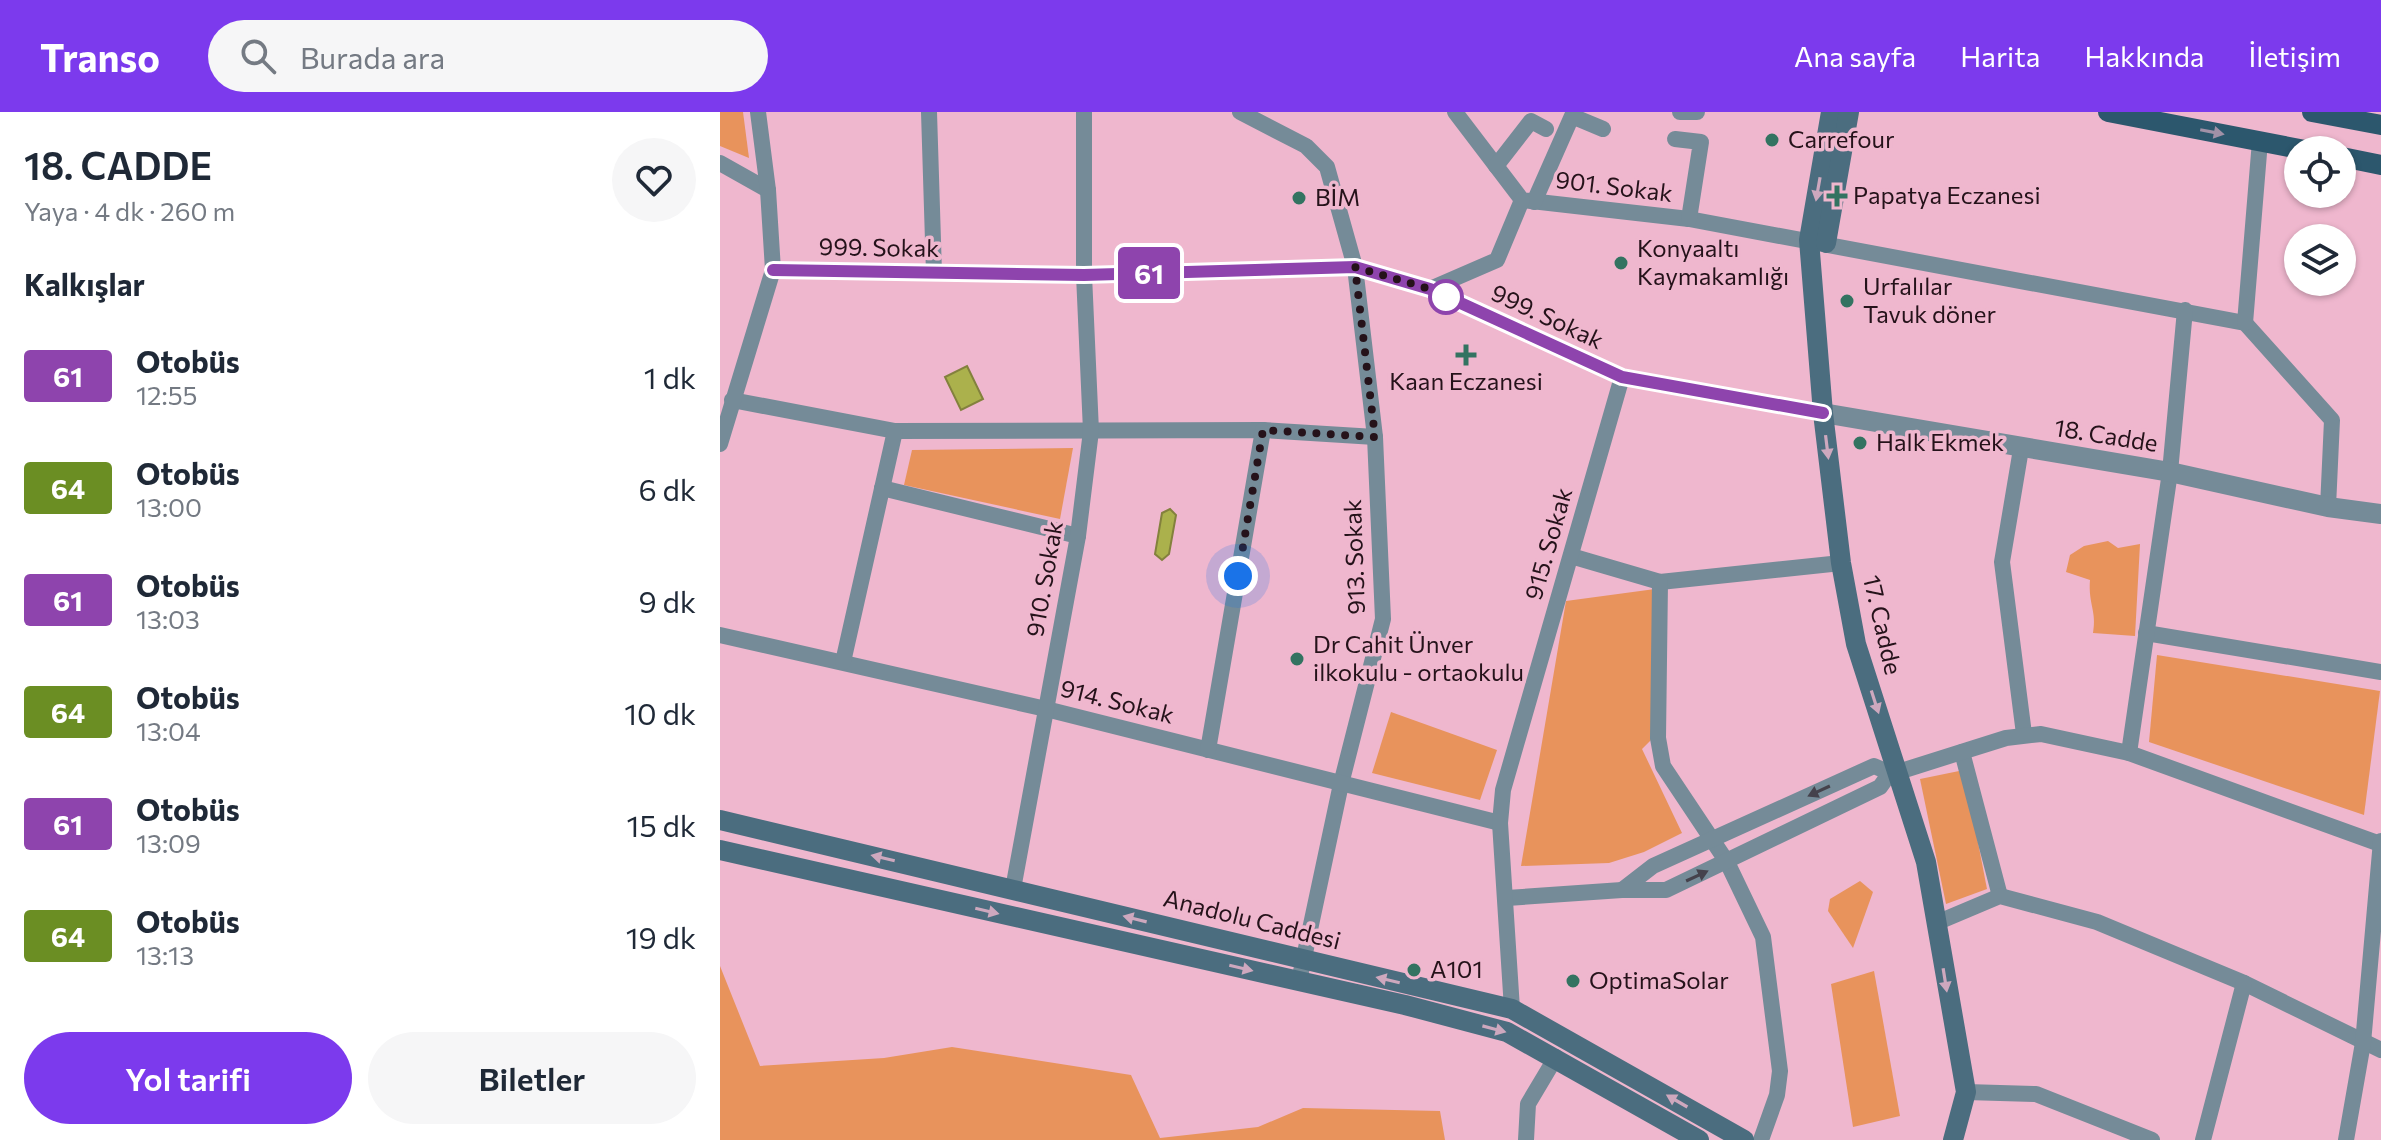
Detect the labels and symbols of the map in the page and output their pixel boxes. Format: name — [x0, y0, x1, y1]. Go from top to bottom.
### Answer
place label: Carrefour — [1788, 124, 1895, 153]
one-way arrow — [2200, 126, 2225, 139]
marker: Carrefour — [1763, 131, 1781, 149]
street label: 901. Sokak — [1554, 164, 1674, 207]
one-way arrow — [1811, 177, 1823, 202]
place label: Papatya Eczanesi — [1853, 180, 2041, 209]
place label: BİM — [1315, 182, 1360, 211]
marker: Papatya Eczanesi — [1828, 187, 1846, 205]
marker: BİM — [1290, 189, 1308, 207]
street label: 999. Sokak — [819, 231, 940, 262]
place label: Konyaaltı Kaymakamlığı — [1637, 233, 1789, 290]
line badge: 61 — [1113, 247, 1185, 299]
marker: Konyaaltı Kaymakamlığı — [1612, 254, 1630, 272]
place label: Urfalılar Tavuk döner — [1863, 271, 1997, 328]
street label: 999. Sokak — [1487, 277, 1608, 354]
unlabelled marker — [1429, 280, 1463, 314]
marker: Urfalılar Tavuk döner — [1838, 292, 1856, 310]
marker: Kaan Eczanesi — [1457, 346, 1475, 364]
place label: Kaan Eczanesi — [1389, 366, 1543, 395]
street label: 18. Cadde — [2053, 412, 2160, 457]
place label: Halk Ekmek — [1876, 427, 2004, 456]
marker: Halk Ekmek — [1851, 434, 1869, 452]
one-way arrow — [1821, 435, 1834, 460]
street label: 915. Sokak — [1518, 484, 1577, 603]
street label: 913. Sokak — [1337, 499, 1370, 615]
street label: 910. Sokak — [1019, 518, 1068, 639]
your location — [1218, 556, 1258, 596]
street label: 17. Cadde — [1858, 572, 1909, 677]
place label: Dr Cahit Ünver ilkokulu - ortaokulu — [1313, 629, 1524, 686]
marker: Dr Cahit Ünver ilkokulu - ortaokulu — [1288, 650, 1306, 668]
street label: 914. Sokak — [1057, 672, 1177, 729]
one-way arrow — [1869, 690, 1881, 714]
one-way arrow — [1807, 784, 1831, 798]
one-way arrow — [870, 851, 895, 864]
one-way arrow — [1685, 869, 1709, 883]
street label: Anadolu Caddesi — [1161, 883, 1344, 955]
one-way arrow — [975, 905, 1000, 917]
one-way arrow — [1123, 912, 1148, 925]
place label: A101 — [1430, 954, 1483, 983]
marker: A101 — [1405, 961, 1423, 979]
one-way arrow — [1229, 962, 1254, 975]
place label: OptimaSolar — [1589, 965, 1729, 994]
one-way arrow — [1939, 968, 1952, 993]
marker: OptimaSolar — [1564, 972, 1582, 990]
one-way arrow — [1376, 973, 1401, 986]
one-way arrow — [1481, 1023, 1506, 1035]
one-way arrow — [1666, 1094, 1688, 1108]

